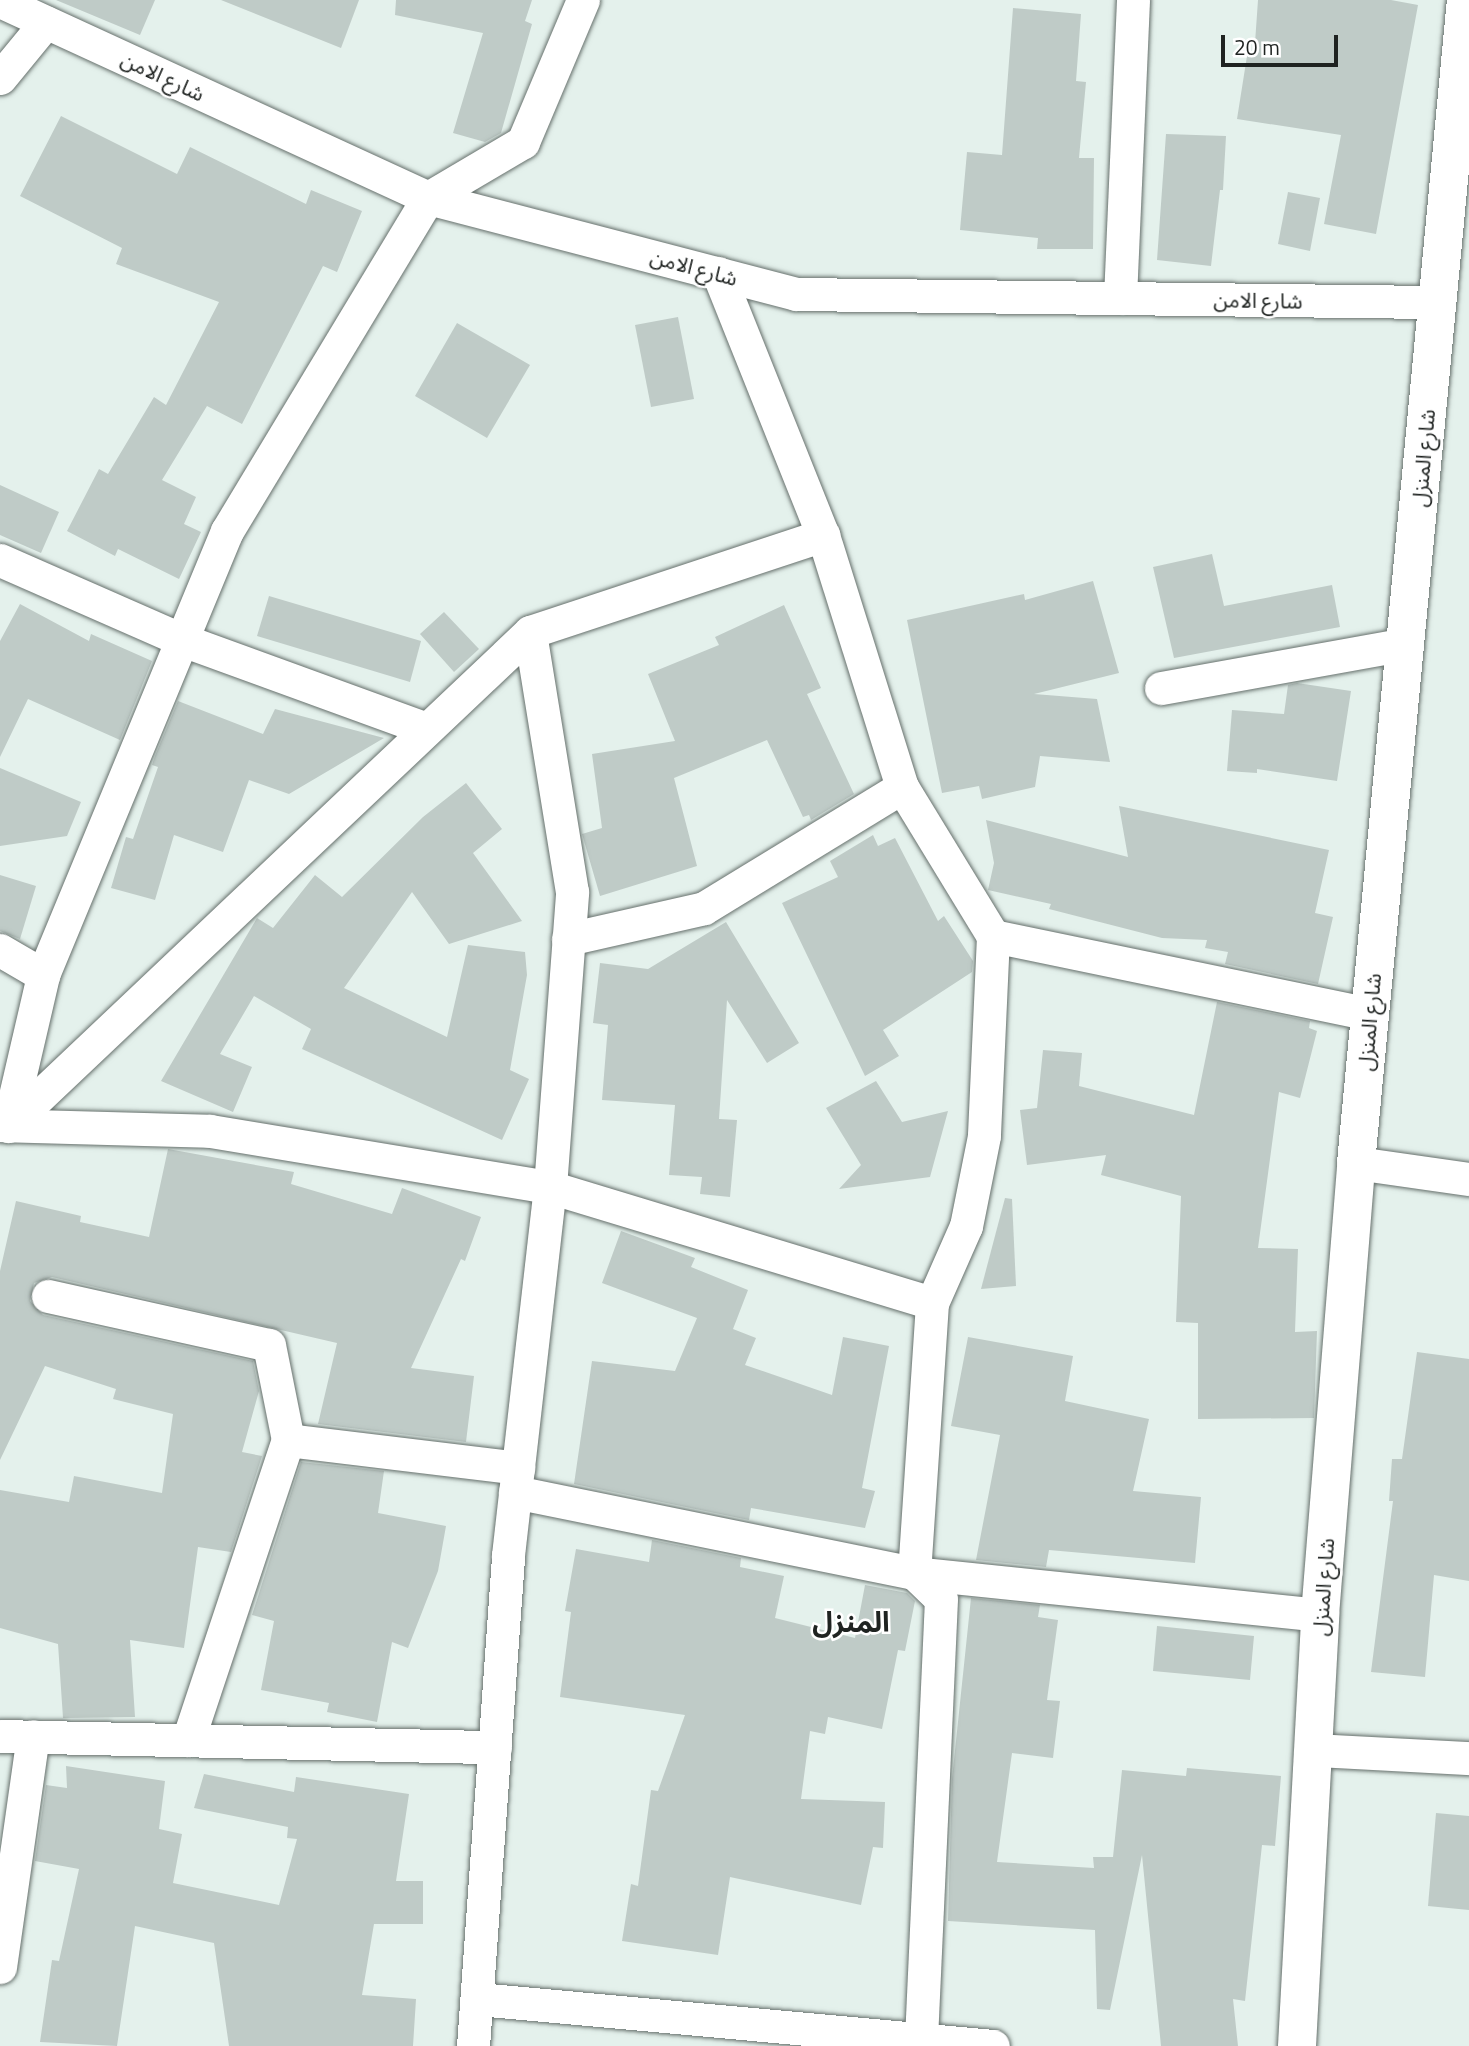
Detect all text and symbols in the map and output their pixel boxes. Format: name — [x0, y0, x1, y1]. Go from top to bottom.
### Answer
scale bar — [1224, 21, 1341, 65]
text: 20 m — [1234, 31, 1280, 63]
street label: شارع الامن — [117, 46, 209, 106]
street label: شارع الامن — [648, 243, 740, 291]
street label: شارع الامن — [1213, 287, 1303, 313]
street label: شارع المنزل — [1406, 408, 1440, 508]
street label: شارع المنزل — [1352, 972, 1386, 1072]
street label: شارع المنزل — [1307, 1537, 1339, 1637]
district label: المنزل — [812, 1605, 890, 1639]

